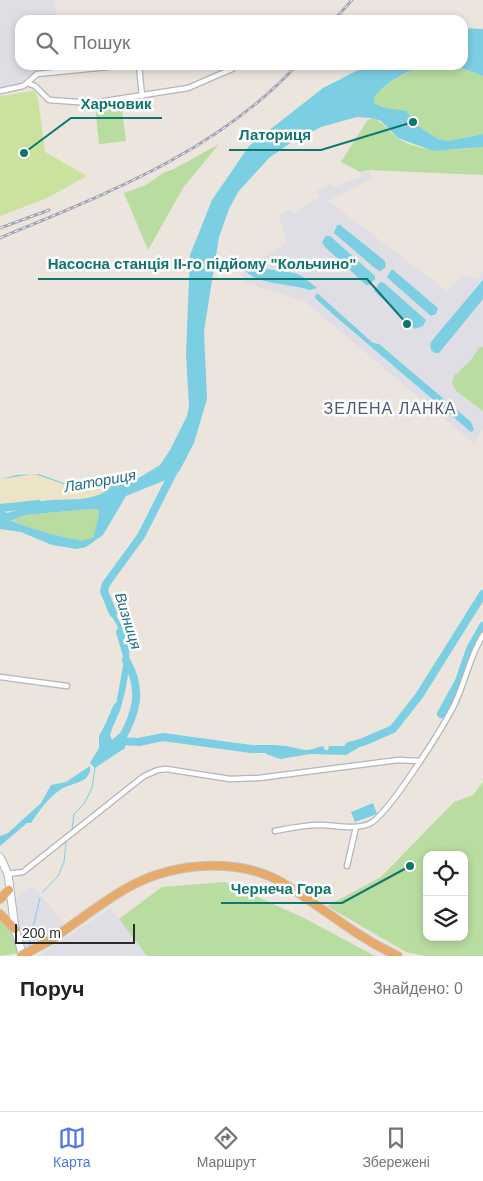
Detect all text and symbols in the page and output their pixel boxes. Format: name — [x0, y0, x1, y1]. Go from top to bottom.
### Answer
search box — [15, 15, 468, 70]
icon: search — [33, 29, 61, 57]
text: Пошук — [73, 32, 130, 53]
callout: Харчовик — [71, 88, 162, 118]
text: Харчовик — [81, 95, 152, 112]
callout: Латориця — [229, 120, 321, 150]
text: Латориця — [239, 126, 311, 143]
callout: Насосна станція II-го підйому "Кольчино" — [38, 249, 367, 279]
text: Насосна станція II-го підйому "Кольчино" — [48, 255, 356, 272]
district label: ЗЕЛЕНА ЛАНКА — [324, 400, 456, 417]
water label: Латориця — [62, 466, 137, 495]
water label: Визниця — [112, 590, 145, 651]
map controls — [423, 851, 468, 941]
button: locate — [423, 851, 468, 896]
callout: Чернеча Гора — [221, 873, 342, 903]
text: Чернеча Гора — [231, 880, 332, 897]
button: layers — [423, 896, 468, 941]
scale bar — [15, 921, 135, 944]
text: 200 m — [22, 925, 61, 941]
text: Поруч — [20, 977, 84, 1000]
text: Знайдено: 0 — [373, 980, 463, 997]
tab: Карта — [53, 1124, 91, 1170]
tab: Маршрут — [197, 1124, 256, 1170]
tab: Збережені — [362, 1124, 430, 1170]

